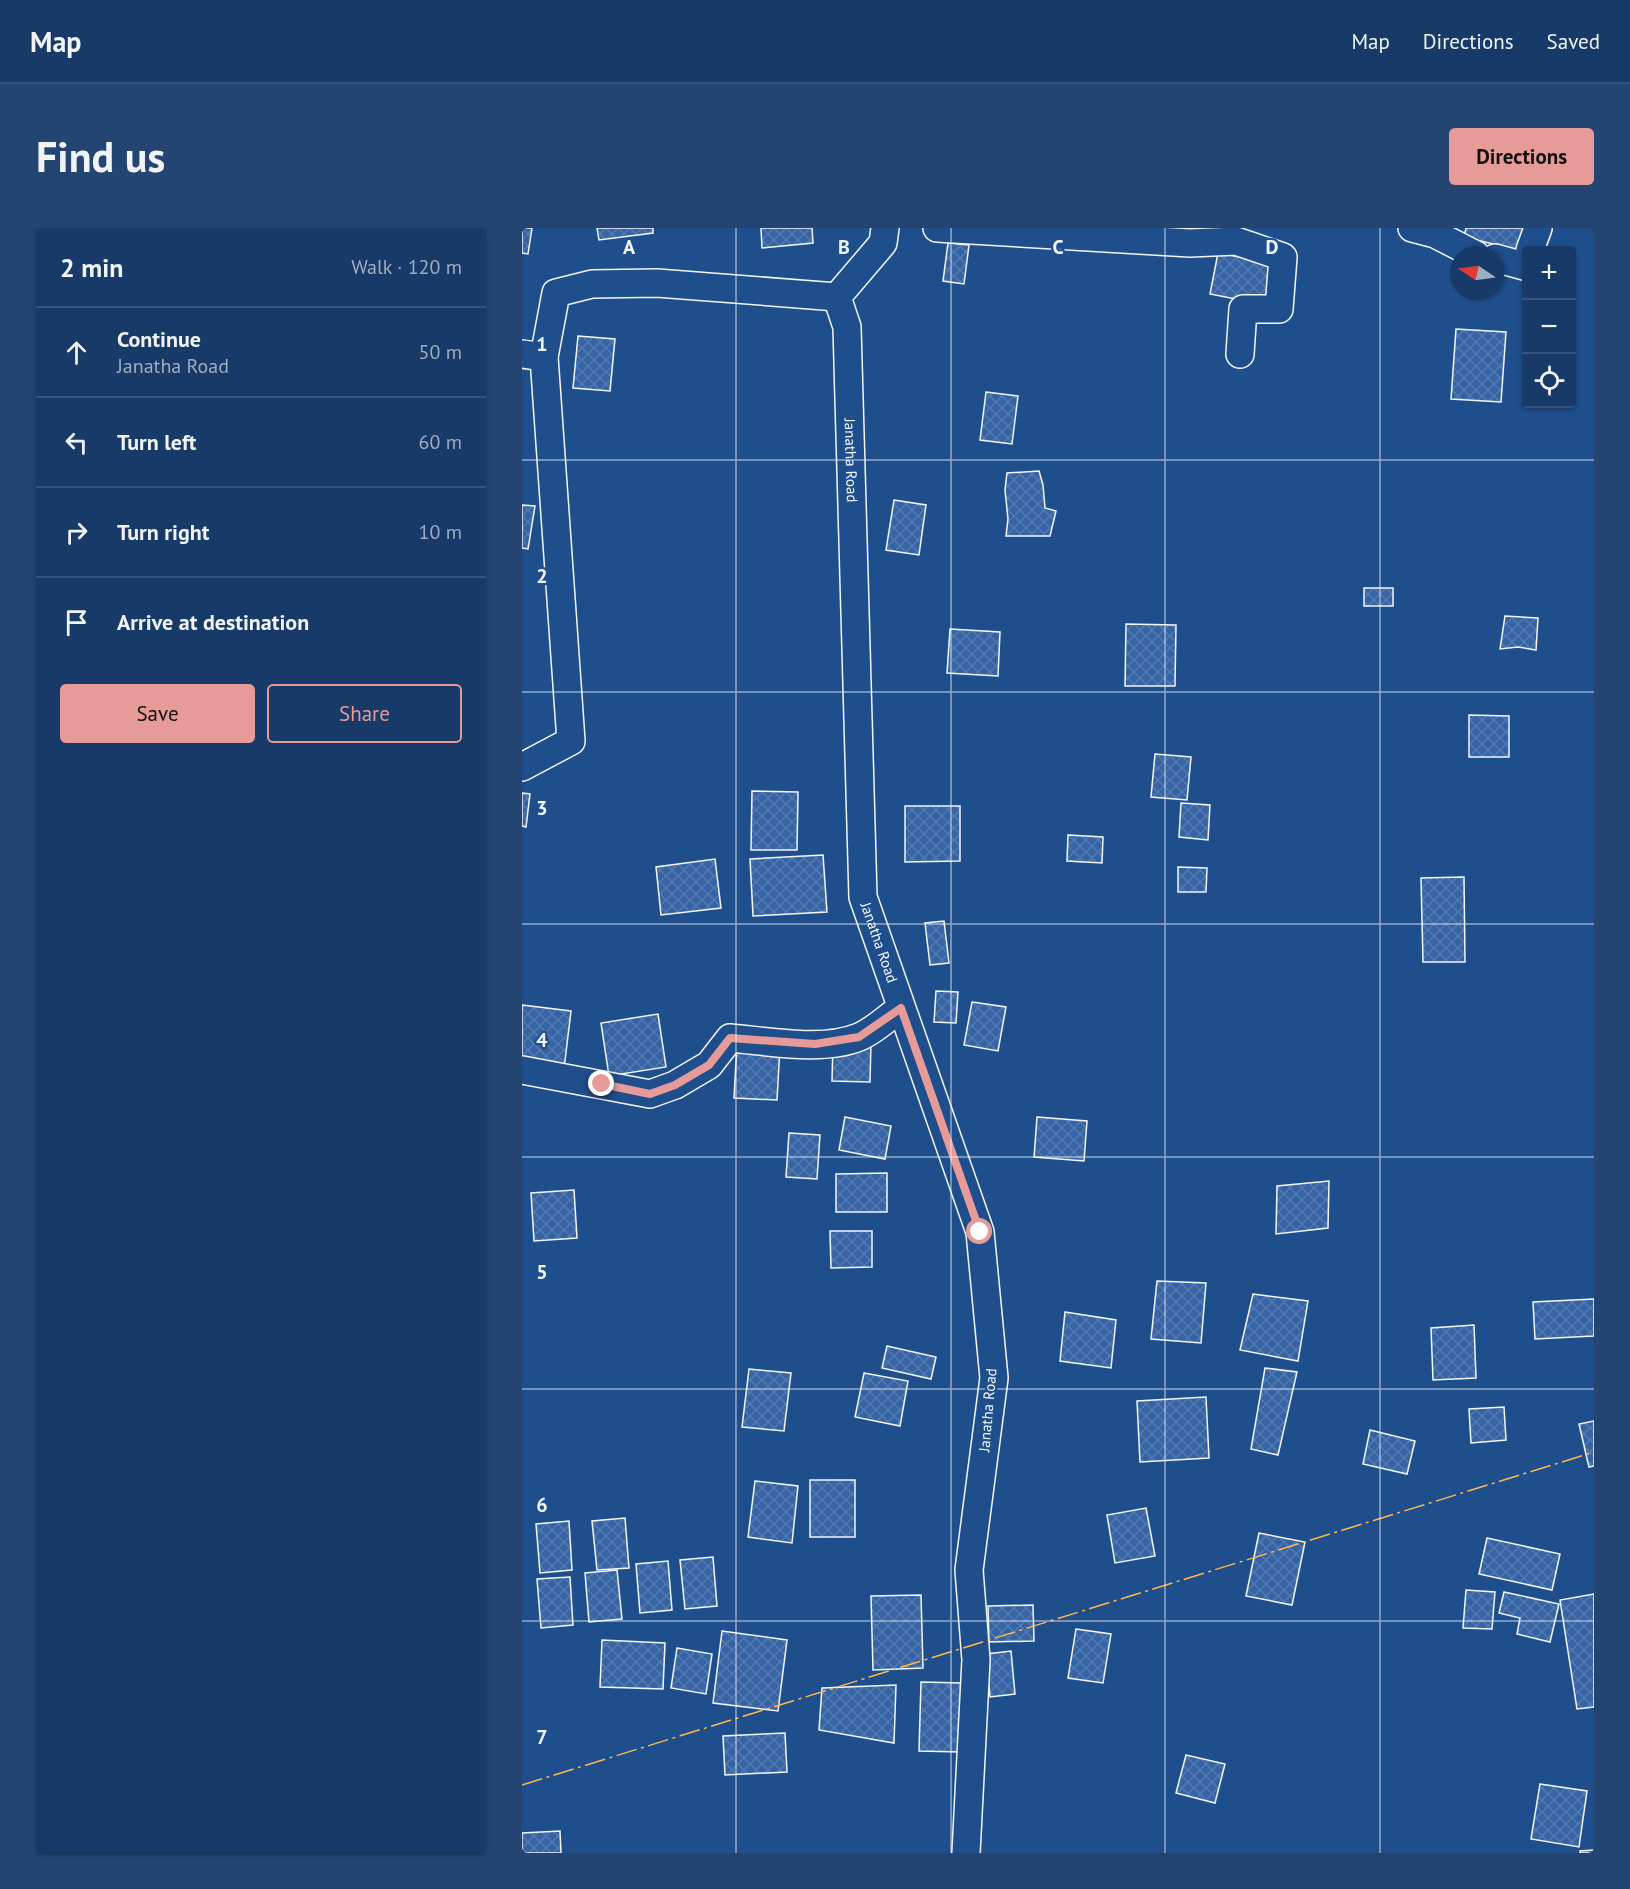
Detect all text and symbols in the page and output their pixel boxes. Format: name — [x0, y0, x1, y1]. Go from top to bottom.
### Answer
text: Map — [30, 23, 81, 60]
text: Map — [1351, 28, 1390, 55]
text: Directions — [1423, 28, 1514, 55]
text: Saved — [1547, 28, 1600, 55]
button: Directions — [1449, 128, 1594, 185]
text: Find us — [36, 129, 165, 184]
text: A — [623, 234, 636, 260]
text: B — [838, 234, 850, 260]
text: C — [1052, 234, 1064, 260]
text: D — [1266, 234, 1279, 260]
north arrow — [1450, 246, 1504, 300]
map controls — [1522, 246, 1576, 408]
button: + — [1522, 246, 1576, 300]
text: 2 min — [60, 251, 123, 284]
text: Walk · 120 m — [351, 254, 462, 280]
button: − — [1522, 300, 1576, 354]
text: Continue — [117, 325, 201, 353]
text: 1 — [536, 331, 548, 357]
icon: ahead — [60, 336, 93, 369]
text: 50 m — [419, 339, 462, 365]
text: Janatha Road — [117, 353, 229, 379]
button: locate — [1522, 354, 1576, 408]
street label: Janatha Road — [841, 417, 862, 503]
icon: left — [60, 426, 93, 459]
text: Turn left — [117, 428, 197, 456]
text: 60 m — [419, 429, 462, 455]
icon: right — [60, 516, 93, 549]
text: Turn right — [117, 518, 209, 546]
text: 10 m — [419, 519, 462, 545]
text: 2 — [536, 563, 548, 589]
icon: arrive — [60, 606, 93, 639]
text: Arrive at destination — [117, 608, 309, 636]
button: Save — [60, 684, 255, 743]
button: Share — [267, 684, 462, 743]
text: 3 — [536, 795, 548, 821]
street label: Janatha Road — [856, 899, 902, 985]
text: 4 — [536, 1027, 548, 1053]
route end — [588, 1070, 614, 1096]
route start — [966, 1218, 992, 1244]
text: 5 — [536, 1259, 548, 1285]
street label: Janatha Road — [974, 1367, 1001, 1454]
text: 6 — [536, 1492, 548, 1518]
text: 7 — [536, 1724, 548, 1750]

